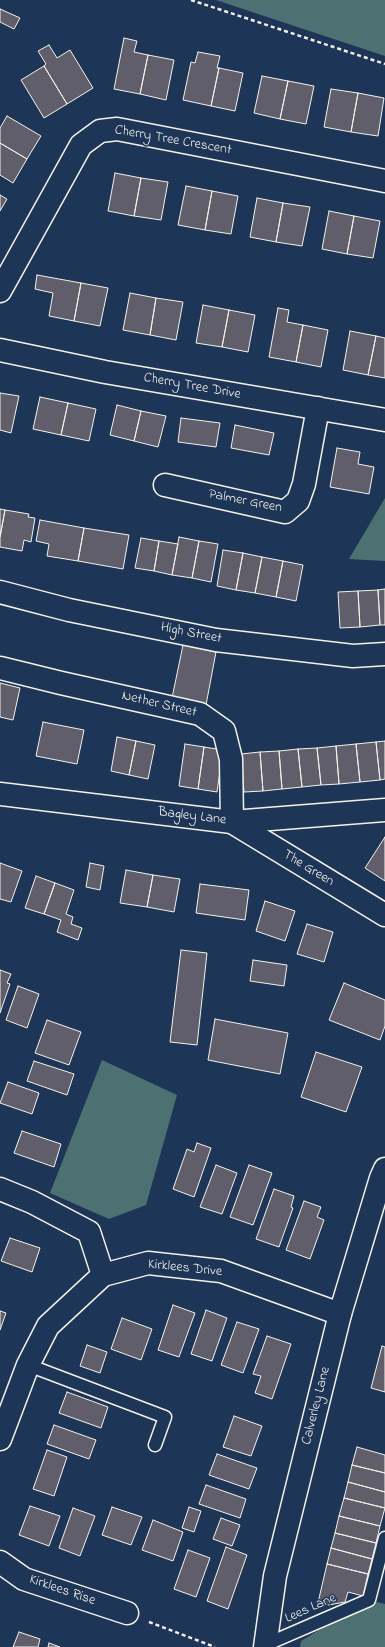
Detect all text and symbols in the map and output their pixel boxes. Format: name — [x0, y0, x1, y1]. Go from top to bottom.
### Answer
street label: Cherry Tree Crescent — [113, 122, 233, 160]
street label: Cherry Tree Drive — [142, 370, 242, 404]
street label: Palmer Green — [207, 487, 283, 517]
street label: High Street — [159, 620, 223, 648]
street label: Nether Street — [120, 688, 198, 722]
street label: Bagley Lane — [157, 804, 227, 830]
street label: The Green — [279, 847, 337, 891]
street label: Kirklees Drive — [147, 1257, 223, 1281]
street label: Calverley Lane — [299, 1365, 335, 1447]
street label: Kirklees Rise — [27, 1572, 97, 1610]
street label: Lees Lane — [283, 1590, 339, 1628]

